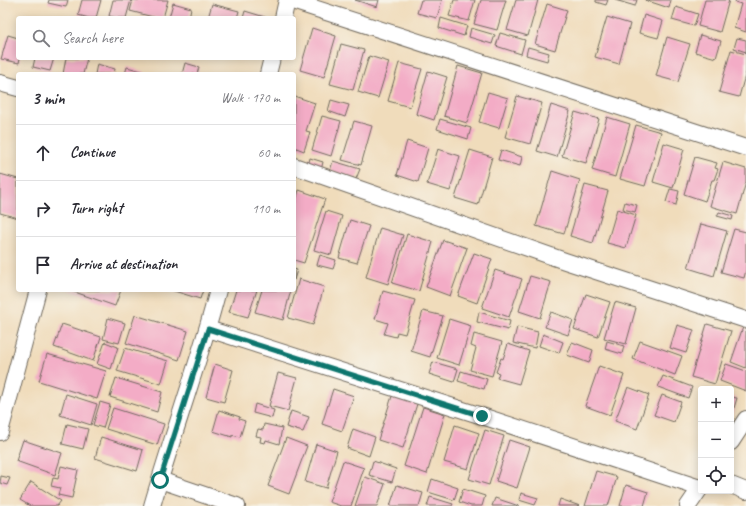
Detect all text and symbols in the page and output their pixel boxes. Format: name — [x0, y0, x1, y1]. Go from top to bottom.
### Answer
search box — [16, 16, 296, 60]
icon: search — [30, 27, 52, 49]
text: Search here — [62, 29, 123, 48]
text: 3 min — [32, 88, 65, 109]
text: Walk · 170 m — [221, 90, 280, 106]
icon: ahead — [32, 142, 54, 164]
text: Continue — [70, 143, 115, 162]
text: 60 m — [258, 145, 280, 161]
icon: right — [32, 198, 54, 220]
text: Turn right — [70, 199, 123, 218]
text: 110 m — [252, 201, 280, 217]
icon: arrive — [32, 254, 54, 276]
text: Arrive at destination — [70, 255, 177, 274]
map controls — [698, 386, 734, 494]
button: + — [698, 386, 734, 422]
route end — [473, 407, 491, 425]
button: − — [698, 422, 734, 458]
button: locate — [698, 458, 734, 494]
route start — [151, 471, 169, 489]

